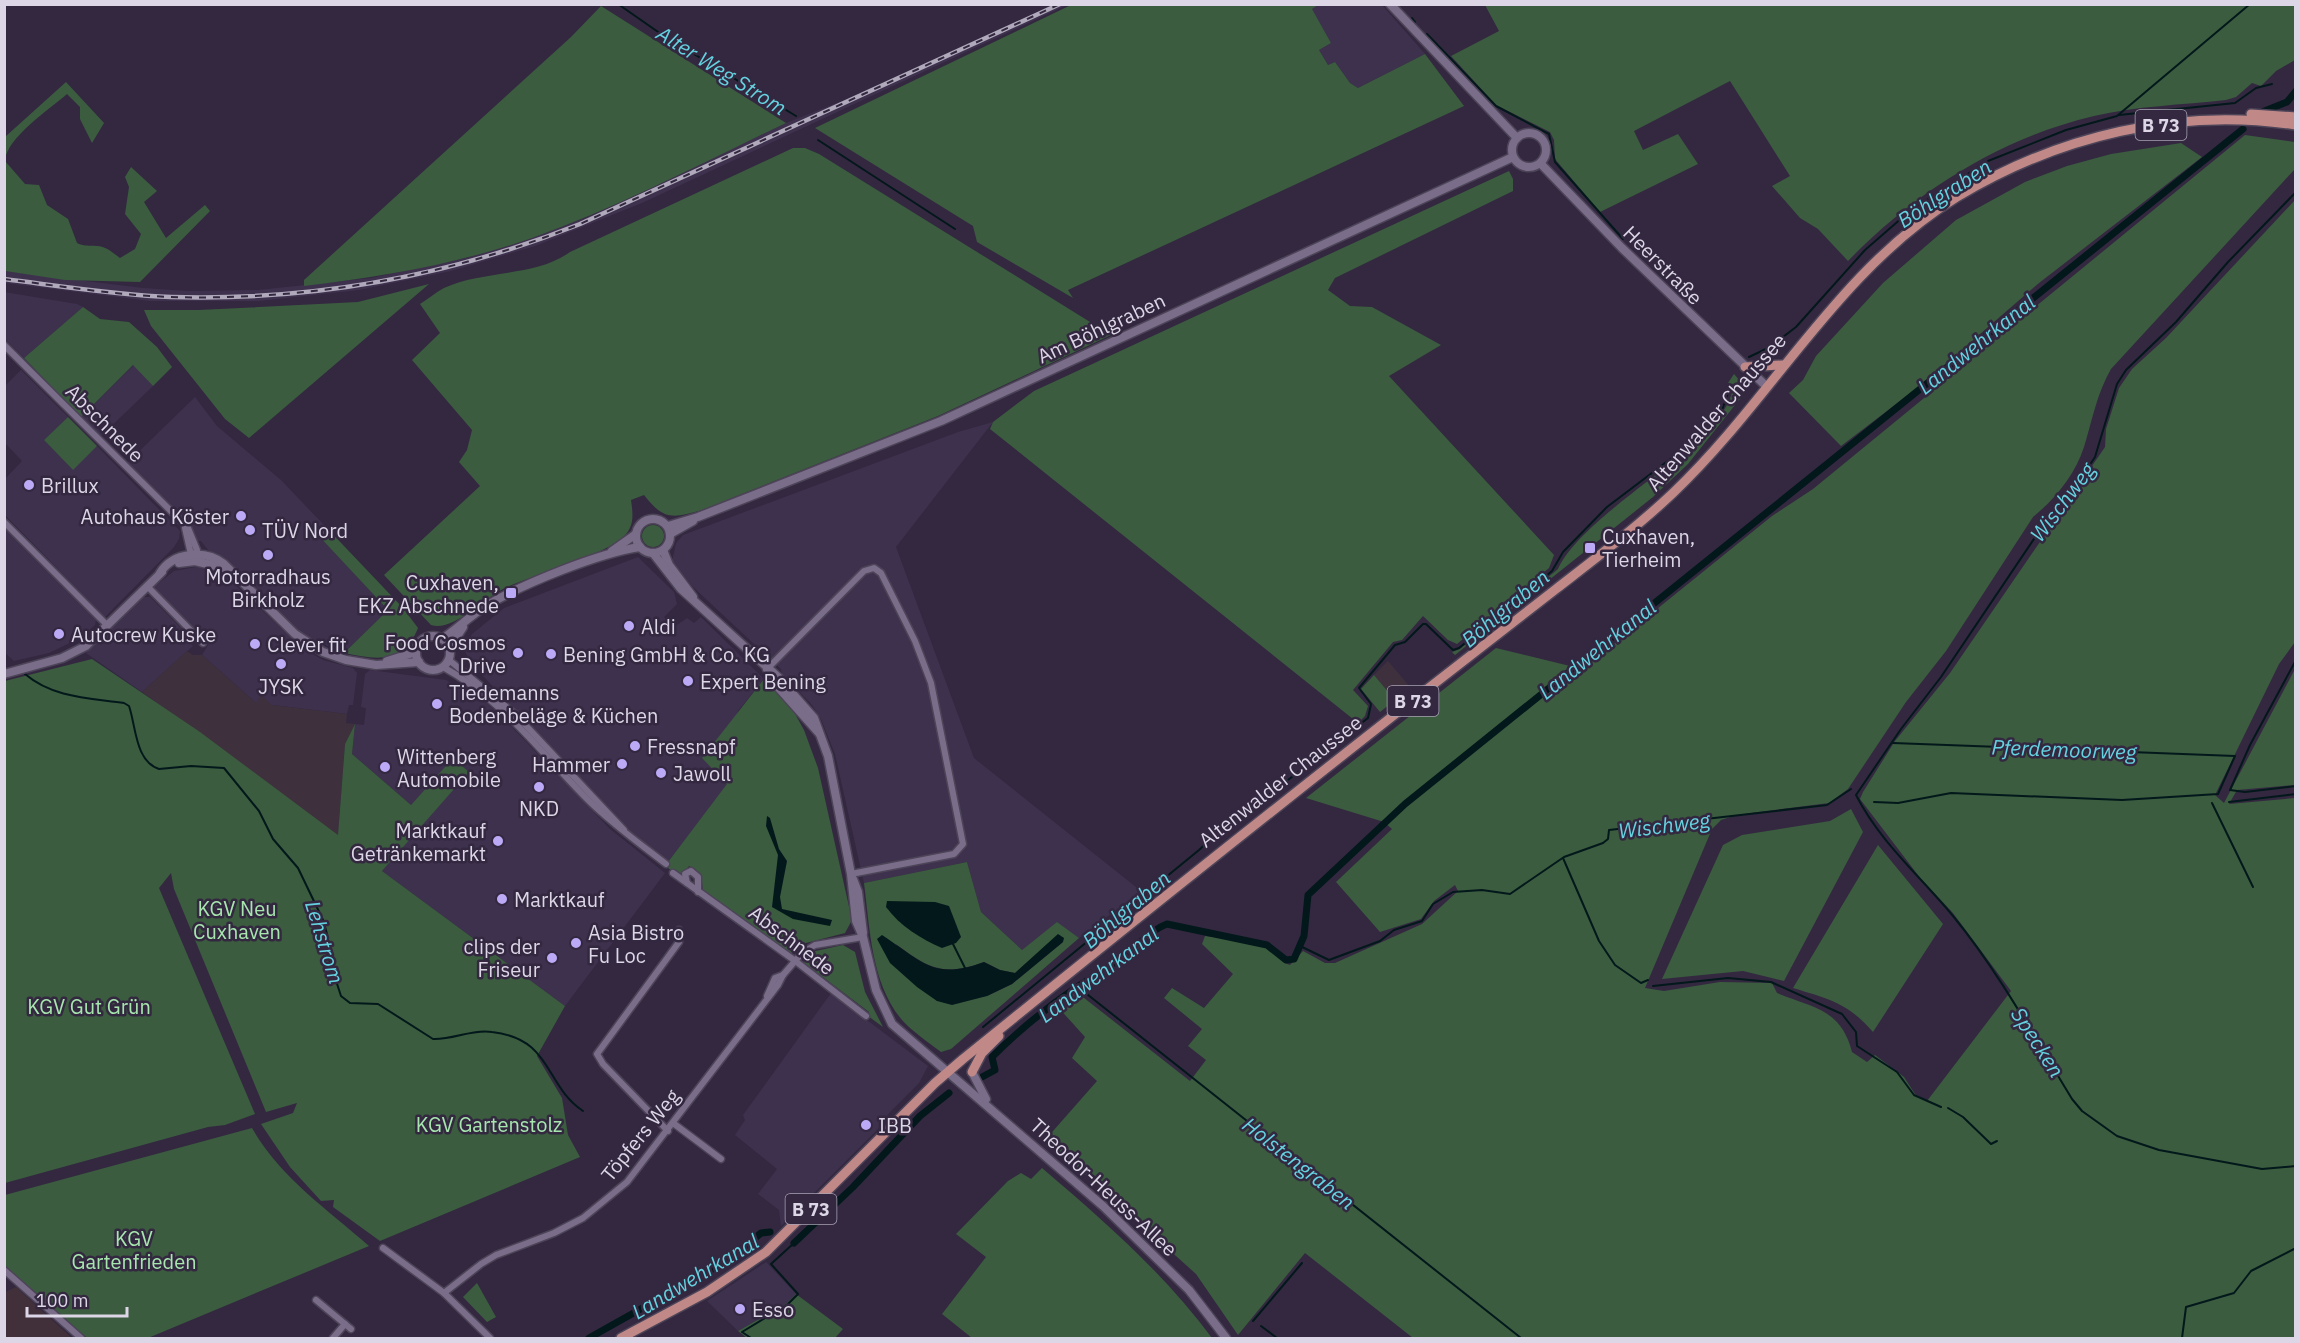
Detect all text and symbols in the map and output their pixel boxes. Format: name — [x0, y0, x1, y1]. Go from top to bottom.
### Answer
water label: Alter Weg Strom — [651, 18, 792, 121]
road number: B 73 — [2136, 110, 2186, 140]
water label: Böhlgraben — [1892, 152, 1996, 234]
street label: Heerstraße — [1617, 219, 1709, 311]
street label: Am Böhlgraben — [1033, 286, 1169, 370]
water label: Landwehrkanal — [1911, 288, 2041, 400]
street label: Altenwalder Chaussee — [1640, 327, 1792, 496]
street label: Abschnede — [60, 378, 150, 468]
water label: Wischweg — [2023, 456, 2102, 547]
place label: Brillux — [41, 472, 99, 499]
marker: Brillux — [22, 478, 36, 492]
place label: Autohaus Köster — [81, 503, 229, 530]
marker: Autohaus Köster — [234, 509, 248, 523]
place label: TÜV Nord — [262, 517, 348, 544]
marker: TÜV Nord — [243, 523, 257, 537]
place label: Cuxhaven, Tierheim — [1602, 523, 1695, 573]
marker: Cuxhaven, Tierheim — [1583, 541, 1597, 555]
marker: Motorradhaus Birkholz — [261, 548, 275, 562]
place label: Motorradhaus Birkholz — [205, 563, 331, 613]
water label: Böhlgraben — [1455, 563, 1555, 653]
place label: Cuxhaven, EKZ Abschnede — [358, 569, 499, 619]
marker: Cuxhaven, EKZ Abschnede — [504, 586, 518, 600]
water label: Landwehrkanal — [1532, 593, 1662, 705]
place label: Aldi — [641, 613, 676, 640]
marker: Aldi — [622, 619, 636, 633]
place label: Autocrew Kuske — [71, 621, 216, 648]
marker: Autocrew Kuske — [52, 627, 66, 641]
place label: Food Cosmos Drive — [385, 629, 506, 679]
place label: Clever fit — [267, 631, 347, 658]
marker: Clever fit — [248, 637, 262, 651]
place label: Bening GmbH & Co. KG — [563, 641, 770, 668]
marker: Food Cosmos Drive — [511, 646, 525, 660]
marker: Bening GmbH & Co. KG — [544, 647, 558, 661]
marker: JYSK — [274, 657, 288, 671]
place label: Expert Bening — [700, 668, 826, 695]
place label: JYSK — [258, 673, 304, 700]
marker: Expert Bening — [681, 674, 695, 688]
place label: Tiedemanns Bodenbeläge & Küchen — [449, 679, 658, 729]
road number: B 73 — [1388, 686, 1438, 716]
marker: Tiedemanns Bodenbeläge & Küchen — [430, 697, 444, 711]
street label: Altenwalder Chaussee — [1193, 709, 1367, 853]
water label: Pferdemoorweg — [1991, 732, 2138, 766]
place label: Fressnapf — [647, 733, 736, 760]
marker: Fressnapf — [628, 739, 642, 753]
place label: Wittenberg Automobile — [397, 743, 501, 793]
place label: Hammer — [532, 751, 610, 778]
marker: Hammer — [615, 757, 629, 771]
marker: Wittenberg Automobile — [378, 760, 392, 774]
place label: Jawoll — [673, 760, 731, 787]
marker: Jawoll — [654, 766, 668, 780]
marker: NKD — [532, 780, 546, 794]
place label: NKD — [519, 795, 559, 822]
water label: Wischweg — [1617, 805, 1713, 845]
place label: Marktkauf Getränkemarkt — [351, 817, 487, 867]
marker: Marktkauf Getränkemarkt — [491, 834, 505, 848]
water label: Böhlgraben — [1076, 864, 1176, 954]
place label: Marktkauf — [514, 886, 605, 913]
marker: Marktkauf — [495, 892, 509, 906]
park label: KGV Neu Cuxhaven — [193, 895, 281, 945]
water label: Lehstrom — [299, 897, 351, 987]
street label: Abschnede — [744, 899, 840, 981]
place label: Asia Bistro Fu Loc — [588, 919, 684, 969]
water label: Landwehrkanal — [1032, 919, 1164, 1029]
place label: clips der Friseur — [464, 933, 540, 983]
marker: Asia Bistro Fu Loc — [569, 936, 583, 950]
marker: clips der Friseur — [545, 951, 559, 965]
park label: KGV Gut Grün — [27, 993, 151, 1020]
water label: Specken — [2005, 1002, 2071, 1082]
street label: Töpfers Weg — [595, 1083, 686, 1187]
water label: Holstengraben — [1237, 1110, 1361, 1216]
park label: KGV Gartenstolz — [416, 1111, 562, 1138]
place label: IBB — [878, 1112, 912, 1139]
street label: Theodor-Heuss-Allee — [1025, 1112, 1183, 1262]
marker: IBB — [859, 1118, 873, 1132]
road number: B 73 — [786, 1194, 836, 1224]
park label: KGV Gartenfrieden — [71, 1225, 197, 1275]
water label: Landwehrkanal — [626, 1227, 764, 1325]
scale bar — [27, 1280, 128, 1318]
text: 100 m — [36, 1289, 88, 1312]
place label: Esso — [752, 1296, 794, 1323]
marker: Esso — [733, 1302, 747, 1316]

